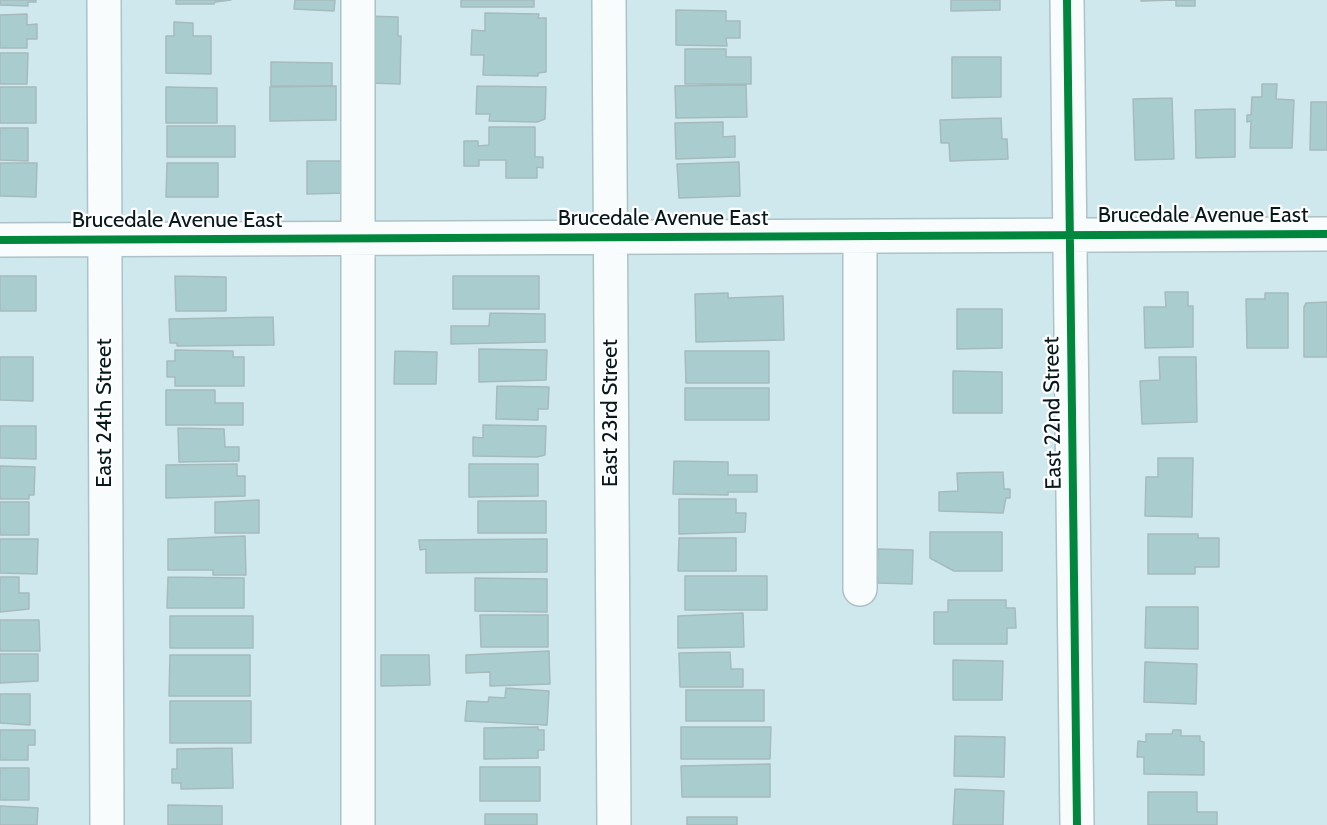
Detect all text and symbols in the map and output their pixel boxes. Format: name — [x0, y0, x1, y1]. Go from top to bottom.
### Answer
street label: Brucedale Avenue East — [1098, 203, 1308, 229]
street label: Brucedale Avenue East — [558, 206, 768, 232]
street label: Brucedale Avenue East — [72, 208, 282, 234]
street label: East 22nd Street — [1038, 336, 1068, 490]
street label: East 24th Street — [92, 338, 118, 488]
street label: East 23rd Street — [598, 339, 624, 487]

